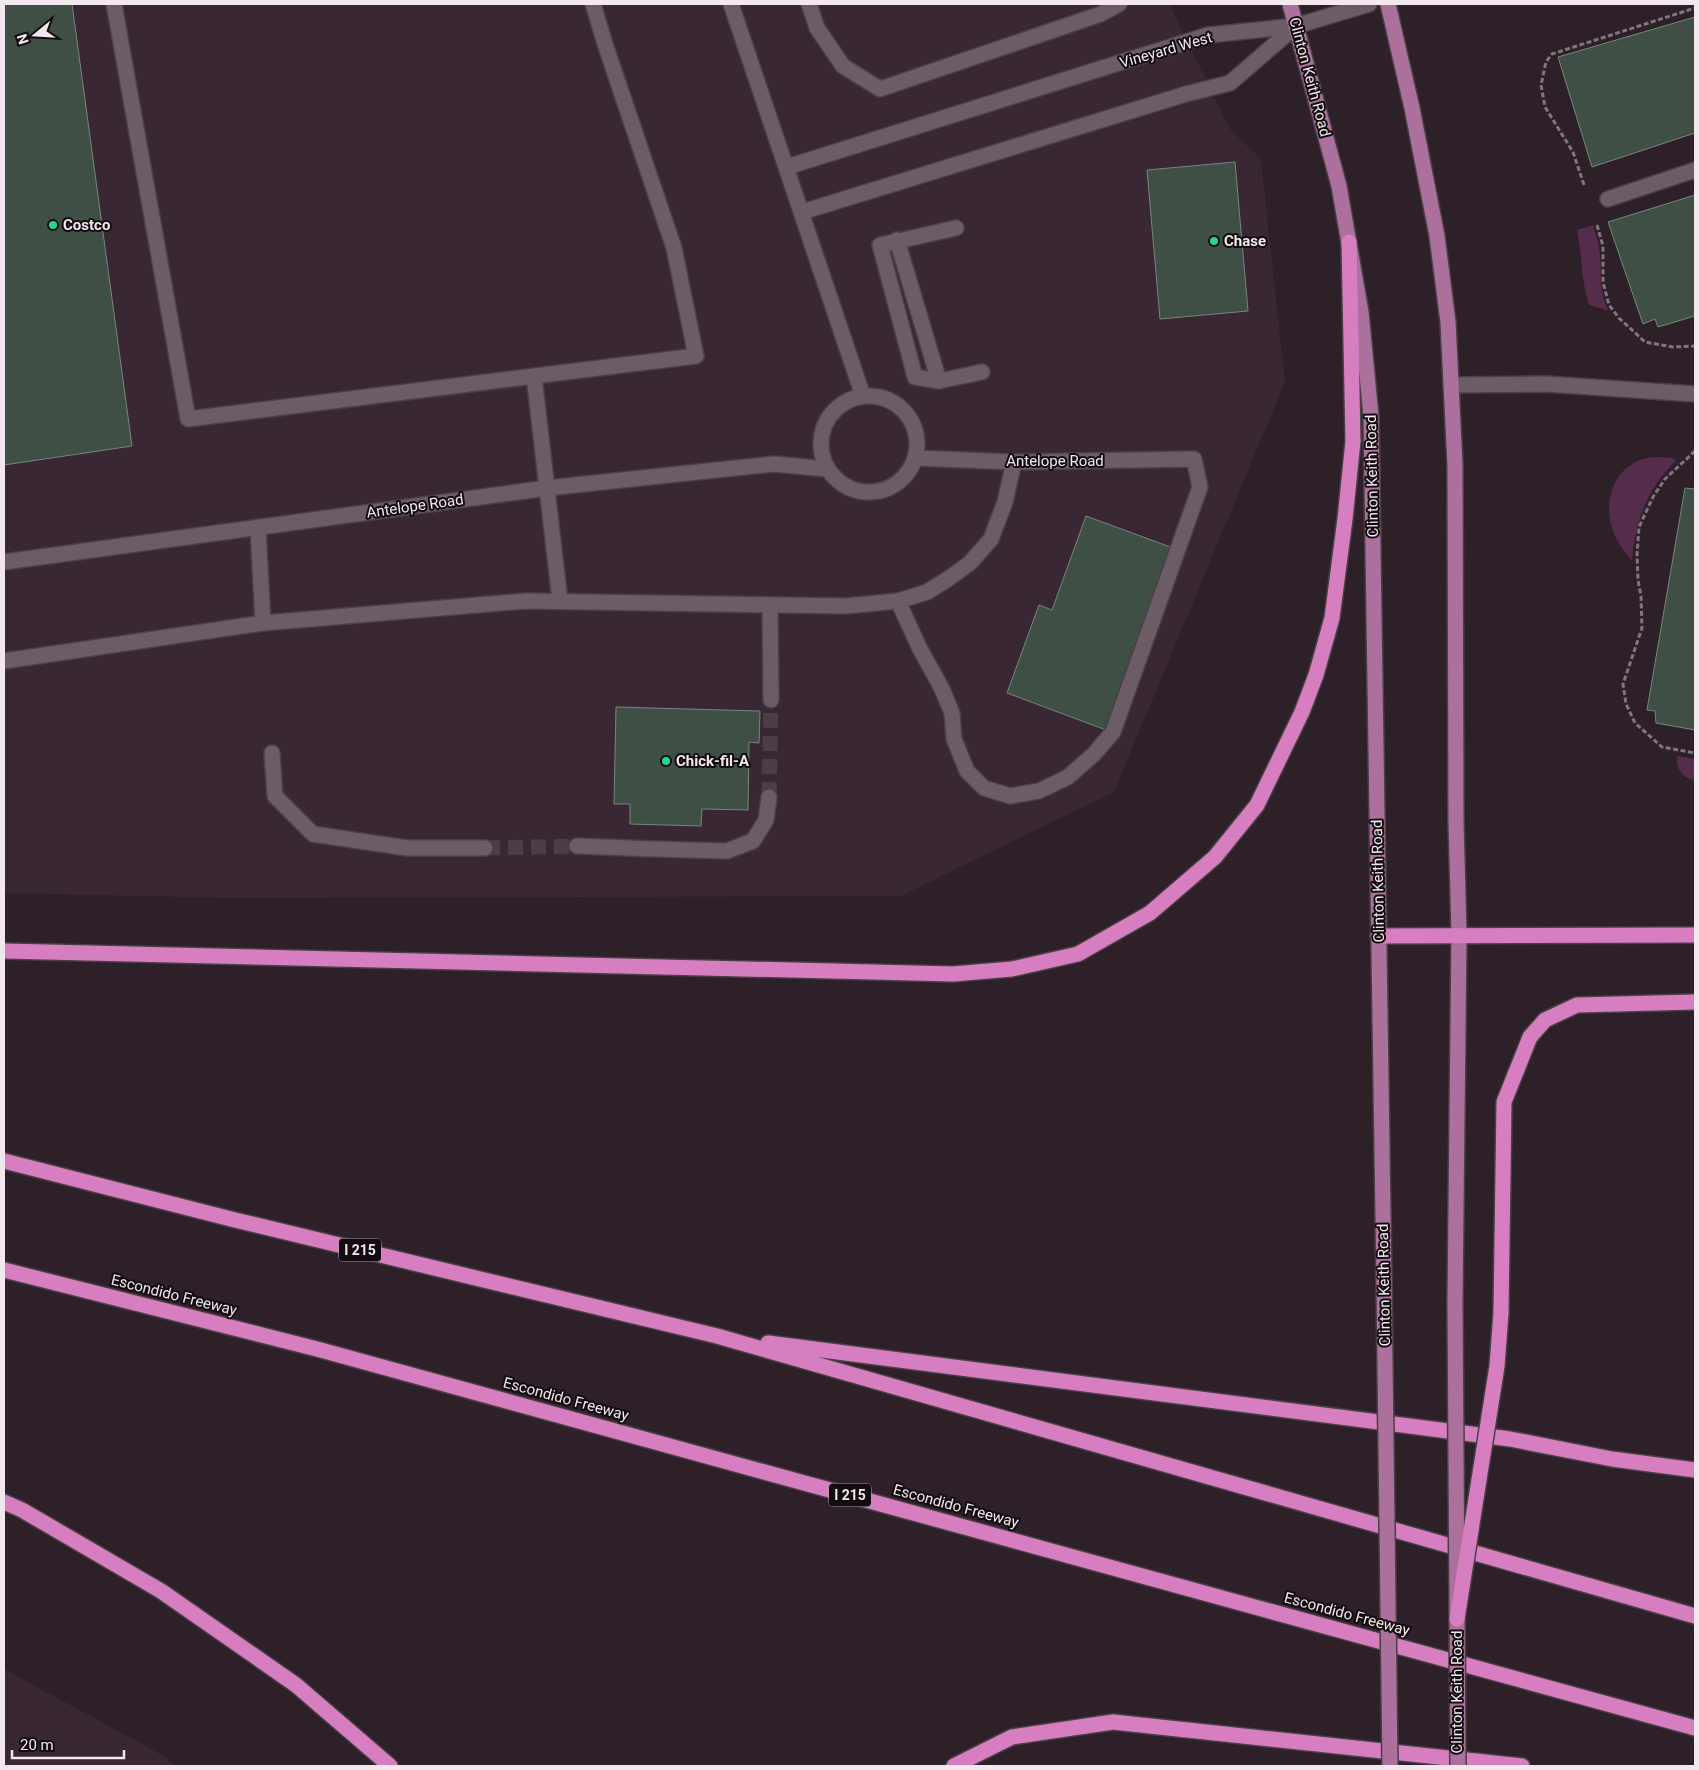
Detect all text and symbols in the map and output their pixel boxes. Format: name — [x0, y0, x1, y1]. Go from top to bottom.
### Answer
north arrow — [10, 10, 60, 60]
street label: Clinton Keith Road — [1285, 15, 1335, 139]
street label: Vineyard West — [1118, 28, 1214, 72]
text: N — [13, 32, 32, 46]
place label: Costco — [63, 216, 110, 234]
marker: Costco — [47, 219, 59, 231]
place label: Chase — [1224, 232, 1266, 250]
marker: Chase — [1208, 235, 1220, 247]
street label: Clinton Keith Road — [1362, 414, 1382, 538]
street label: Antelope Road — [1006, 452, 1104, 470]
street label: Antelope Road — [365, 490, 465, 522]
place label: Chick-fil-A — [676, 752, 750, 770]
marker: Chick-fil-A — [660, 755, 672, 767]
street label: Clinton Keith Road — [1368, 819, 1388, 943]
street label: Clinton Keith Road — [1374, 1223, 1394, 1347]
road number: I 215 — [339, 1238, 381, 1262]
street label: Escondido Freeway — [109, 1271, 239, 1319]
street label: Escondido Freeway — [501, 1374, 631, 1424]
street label: Escondido Freeway — [891, 1481, 1021, 1531]
road number: I 215 — [829, 1484, 871, 1506]
street label: Escondido Freeway — [1282, 1589, 1412, 1639]
street label: Clinton Keith Road — [1448, 1631, 1466, 1753]
scale bar — [12, 1728, 125, 1760]
text: 20 m — [20, 1736, 54, 1754]

